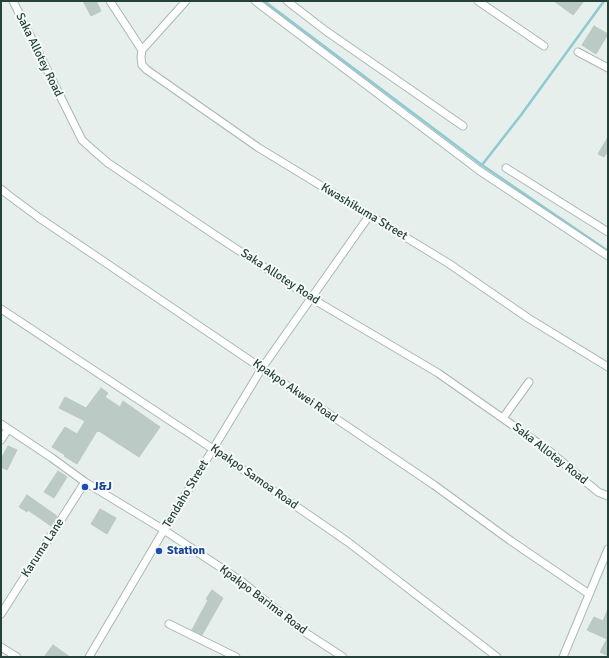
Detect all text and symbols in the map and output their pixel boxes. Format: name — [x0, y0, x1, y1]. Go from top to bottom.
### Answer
street label: Saka Allotey Road — [12, 11, 66, 99]
street label: Kwashikuma Street — [318, 180, 410, 244]
street label: Saka Allotey Road — [238, 246, 322, 308]
street label: Kpakpo Akwei Road — [250, 356, 340, 426]
street label: Saka Allotey Road — [510, 420, 590, 488]
street label: Kpakpo Samoa Road — [207, 441, 301, 513]
street label: Tendaho Street — [160, 457, 212, 531]
place label: J&J — [93, 480, 112, 494]
marker: J&J — [80, 482, 90, 492]
street label: Karuma Lane — [19, 516, 67, 580]
place label: Station — [167, 544, 205, 558]
marker: Station — [154, 546, 164, 556]
street label: Kpakpo Barima Road — [216, 562, 310, 638]

